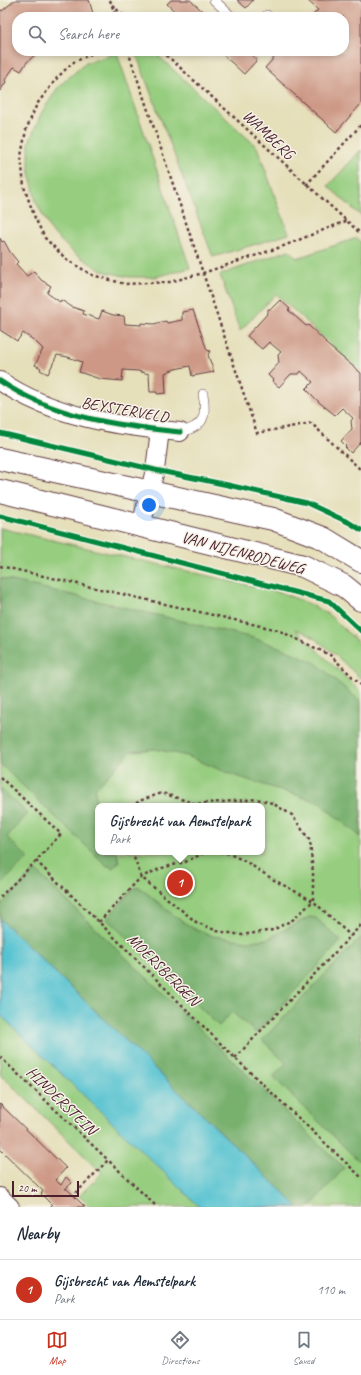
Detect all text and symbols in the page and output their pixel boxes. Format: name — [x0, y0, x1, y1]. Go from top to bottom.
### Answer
search box — [12, 12, 349, 56]
icon: search — [26, 23, 48, 45]
text: Search here — [58, 25, 119, 44]
street label: WAMBERG — [238, 106, 300, 165]
street label: BEYSTERVELD — [80, 393, 172, 428]
your location — [139, 495, 159, 515]
street label: VAN NIJENRODEWEG — [179, 527, 308, 579]
popup — [95, 803, 265, 855]
text: Gijsbrecht van Aemstelpark — [110, 812, 250, 831]
text: Park — [110, 831, 130, 847]
pin: 1 — [167, 868, 193, 898]
street label: MOERSBERGEN — [123, 929, 205, 1012]
street label: HINDERSTEIN — [22, 1062, 102, 1141]
scale bar — [12, 1179, 79, 1198]
text: 20 m — [18, 1181, 37, 1195]
text: Nearby — [16, 1223, 59, 1244]
text: Gijsbrecht van Aemstelpark — [54, 1272, 195, 1291]
text: 1 — [26, 1282, 32, 1298]
text: 110 m — [317, 1282, 345, 1298]
text: Park — [54, 1291, 75, 1307]
tab: Map — [46, 1329, 68, 1367]
tab: Directions — [161, 1329, 200, 1367]
tab: Saved — [293, 1329, 315, 1367]

